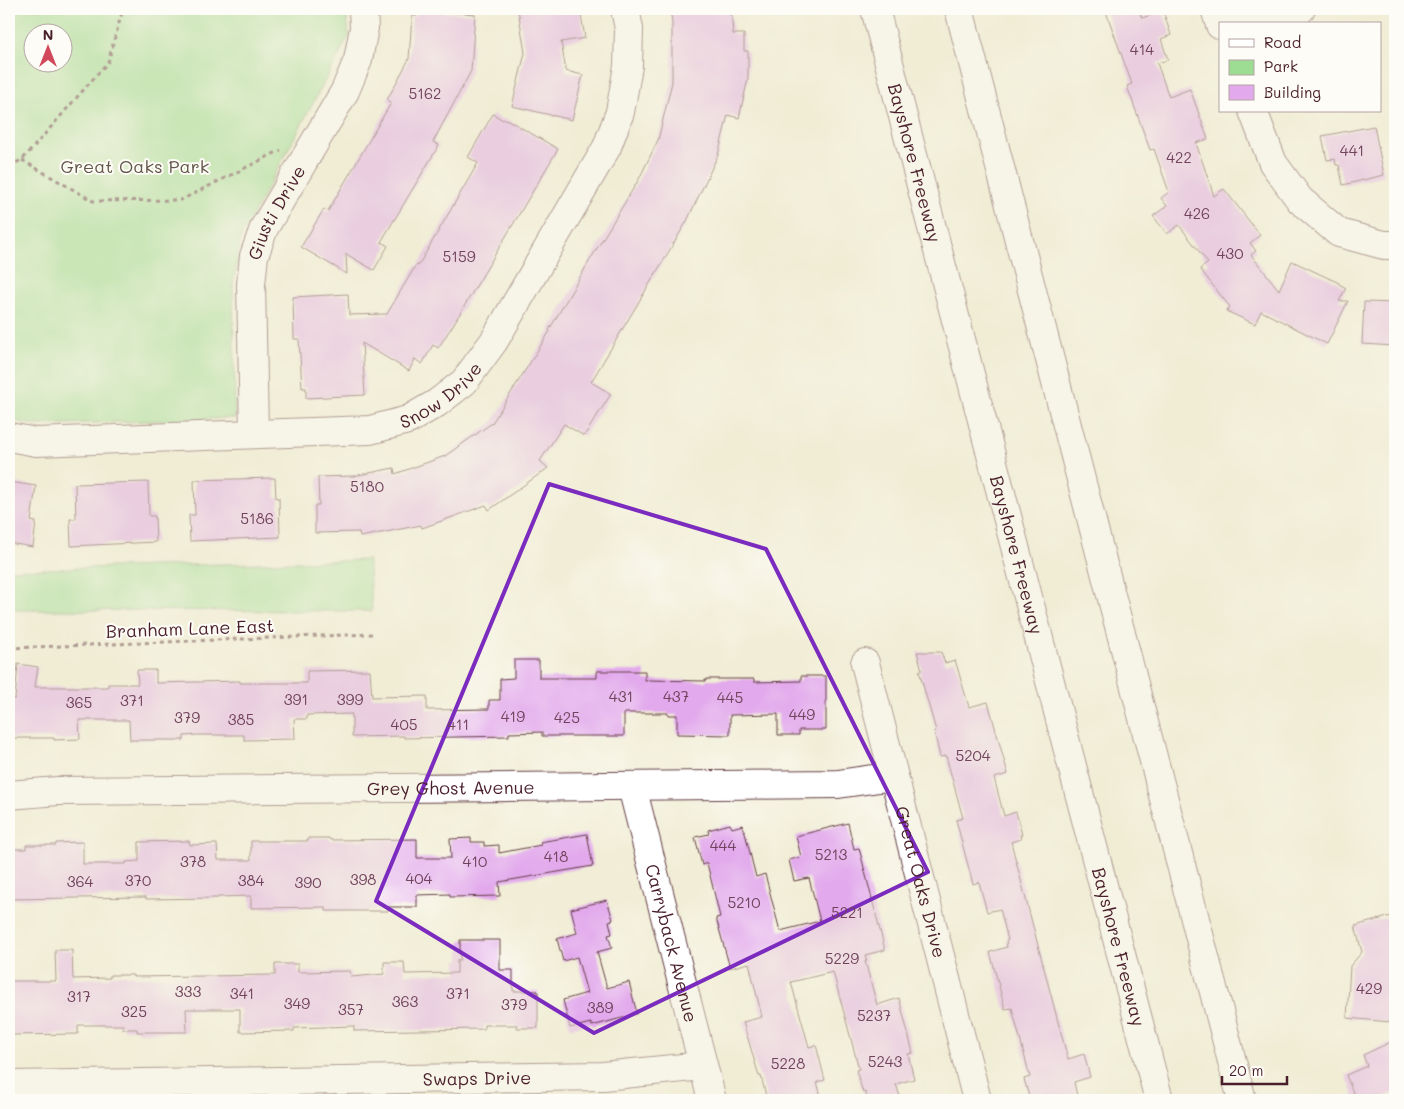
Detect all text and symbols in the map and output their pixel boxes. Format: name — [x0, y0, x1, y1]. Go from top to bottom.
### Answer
north arrow — [22, 22, 72, 72]
legend — [1219, 22, 1382, 112]
text: N — [43, 25, 53, 44]
text: Road — [1264, 32, 1301, 52]
house number: 414 — [1130, 39, 1154, 59]
text: Park — [1264, 56, 1298, 76]
street label: Bayshore Freeway — [883, 81, 947, 245]
text: Building — [1264, 82, 1321, 102]
house number: 5162 — [409, 83, 441, 103]
house number: 441 — [1340, 140, 1364, 160]
house number: 422 — [1166, 147, 1192, 167]
park label: Great Oaks Park — [61, 154, 209, 178]
street label: Giusti Drive — [242, 161, 311, 263]
house number: 426 — [1184, 203, 1210, 223]
house number: 430 — [1217, 243, 1243, 263]
house number: 5159 — [442, 246, 476, 266]
street label: Snow Drive — [397, 357, 487, 434]
street label: Bayshore Freeway — [985, 473, 1049, 637]
house number: 5180 — [350, 476, 384, 496]
house number: 5186 — [240, 508, 274, 528]
street label: Branham Lane East — [105, 613, 275, 643]
house number: 431 — [609, 686, 633, 706]
house number: 437 — [663, 686, 689, 706]
house number: 445 — [717, 687, 743, 707]
house number: 391 — [284, 689, 308, 709]
house number: 399 — [337, 689, 363, 709]
house number: 371 — [120, 690, 144, 710]
house number: 365 — [66, 692, 92, 712]
house number: 449 — [789, 704, 815, 724]
house number: 419 — [501, 706, 525, 726]
house number: 379 — [174, 707, 200, 727]
house number: 425 — [554, 707, 580, 727]
house number: 385 — [228, 709, 254, 729]
house number: 405 — [391, 714, 417, 734]
house number: 411 — [447, 714, 469, 734]
house number: 5204 — [955, 745, 991, 765]
street label: Grey Ghost Avenue — [367, 775, 535, 800]
street label: Great Oaks Drive — [890, 804, 952, 960]
house number: 444 — [710, 835, 736, 855]
house number: 5213 — [815, 844, 848, 864]
house number: 418 — [544, 846, 568, 866]
house number: 378 — [180, 851, 206, 871]
house number: 410 — [463, 851, 487, 871]
street label: Carryback Avenue — [640, 861, 704, 1025]
street label: Bayshore Freeway — [1087, 865, 1151, 1029]
house number: 404 — [406, 868, 433, 888]
house number: 398 — [350, 869, 376, 889]
house number: 370 — [125, 870, 151, 890]
house number: 384 — [238, 870, 265, 890]
house number: 364 — [67, 871, 94, 891]
house number: 390 — [295, 872, 321, 892]
house number: 5210 — [727, 892, 761, 912]
house number: 5221 — [831, 902, 863, 922]
house number: 5229 — [825, 948, 859, 968]
house number: 429 — [1356, 978, 1382, 998]
house number: 333 — [175, 981, 201, 1001]
house number: 341 — [230, 983, 254, 1003]
house number: 371 — [446, 983, 470, 1003]
house number: 317 — [67, 986, 91, 1006]
house number: 363 — [392, 991, 419, 1011]
house number: 349 — [284, 993, 310, 1013]
house number: 379 — [501, 994, 527, 1014]
house number: 389 — [587, 997, 613, 1017]
house number: 357 — [338, 999, 364, 1019]
house number: 325 — [121, 1001, 147, 1021]
house number: 5237 — [857, 1005, 891, 1025]
house number: 5243 — [868, 1051, 903, 1071]
house number: 5228 — [771, 1053, 805, 1073]
scale bar — [1222, 1054, 1286, 1086]
text: 20 m — [1229, 1060, 1263, 1080]
street label: Swaps Drive — [422, 1065, 531, 1091]

